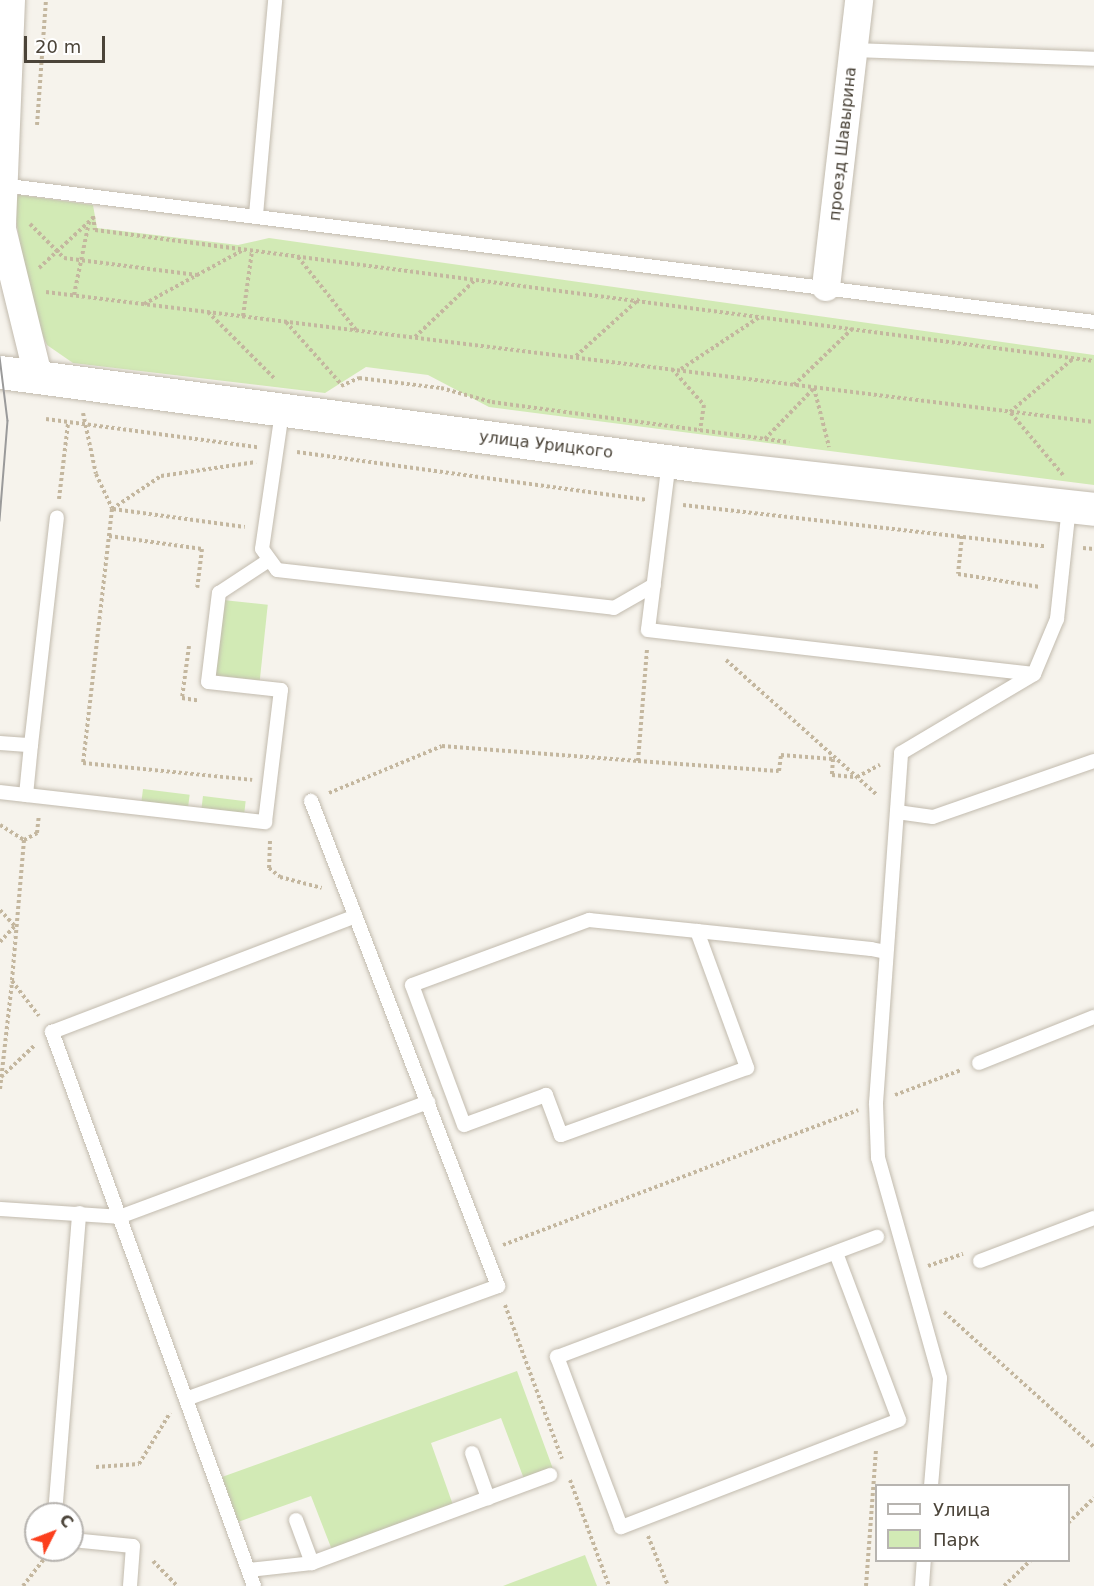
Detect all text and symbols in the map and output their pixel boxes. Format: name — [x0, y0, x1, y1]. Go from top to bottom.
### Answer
scale bar — [27, 24, 108, 62]
text: 20 m — [35, 36, 81, 57]
street label: проезд Шавырина — [825, 66, 861, 222]
street label: улица Урицкого — [478, 427, 614, 463]
legend — [875, 1484, 1070, 1562]
text: Улица — [933, 1499, 990, 1520]
north arrow — [24, 1502, 84, 1562]
text: С — [55, 1510, 77, 1532]
text: Парк — [933, 1529, 980, 1550]

